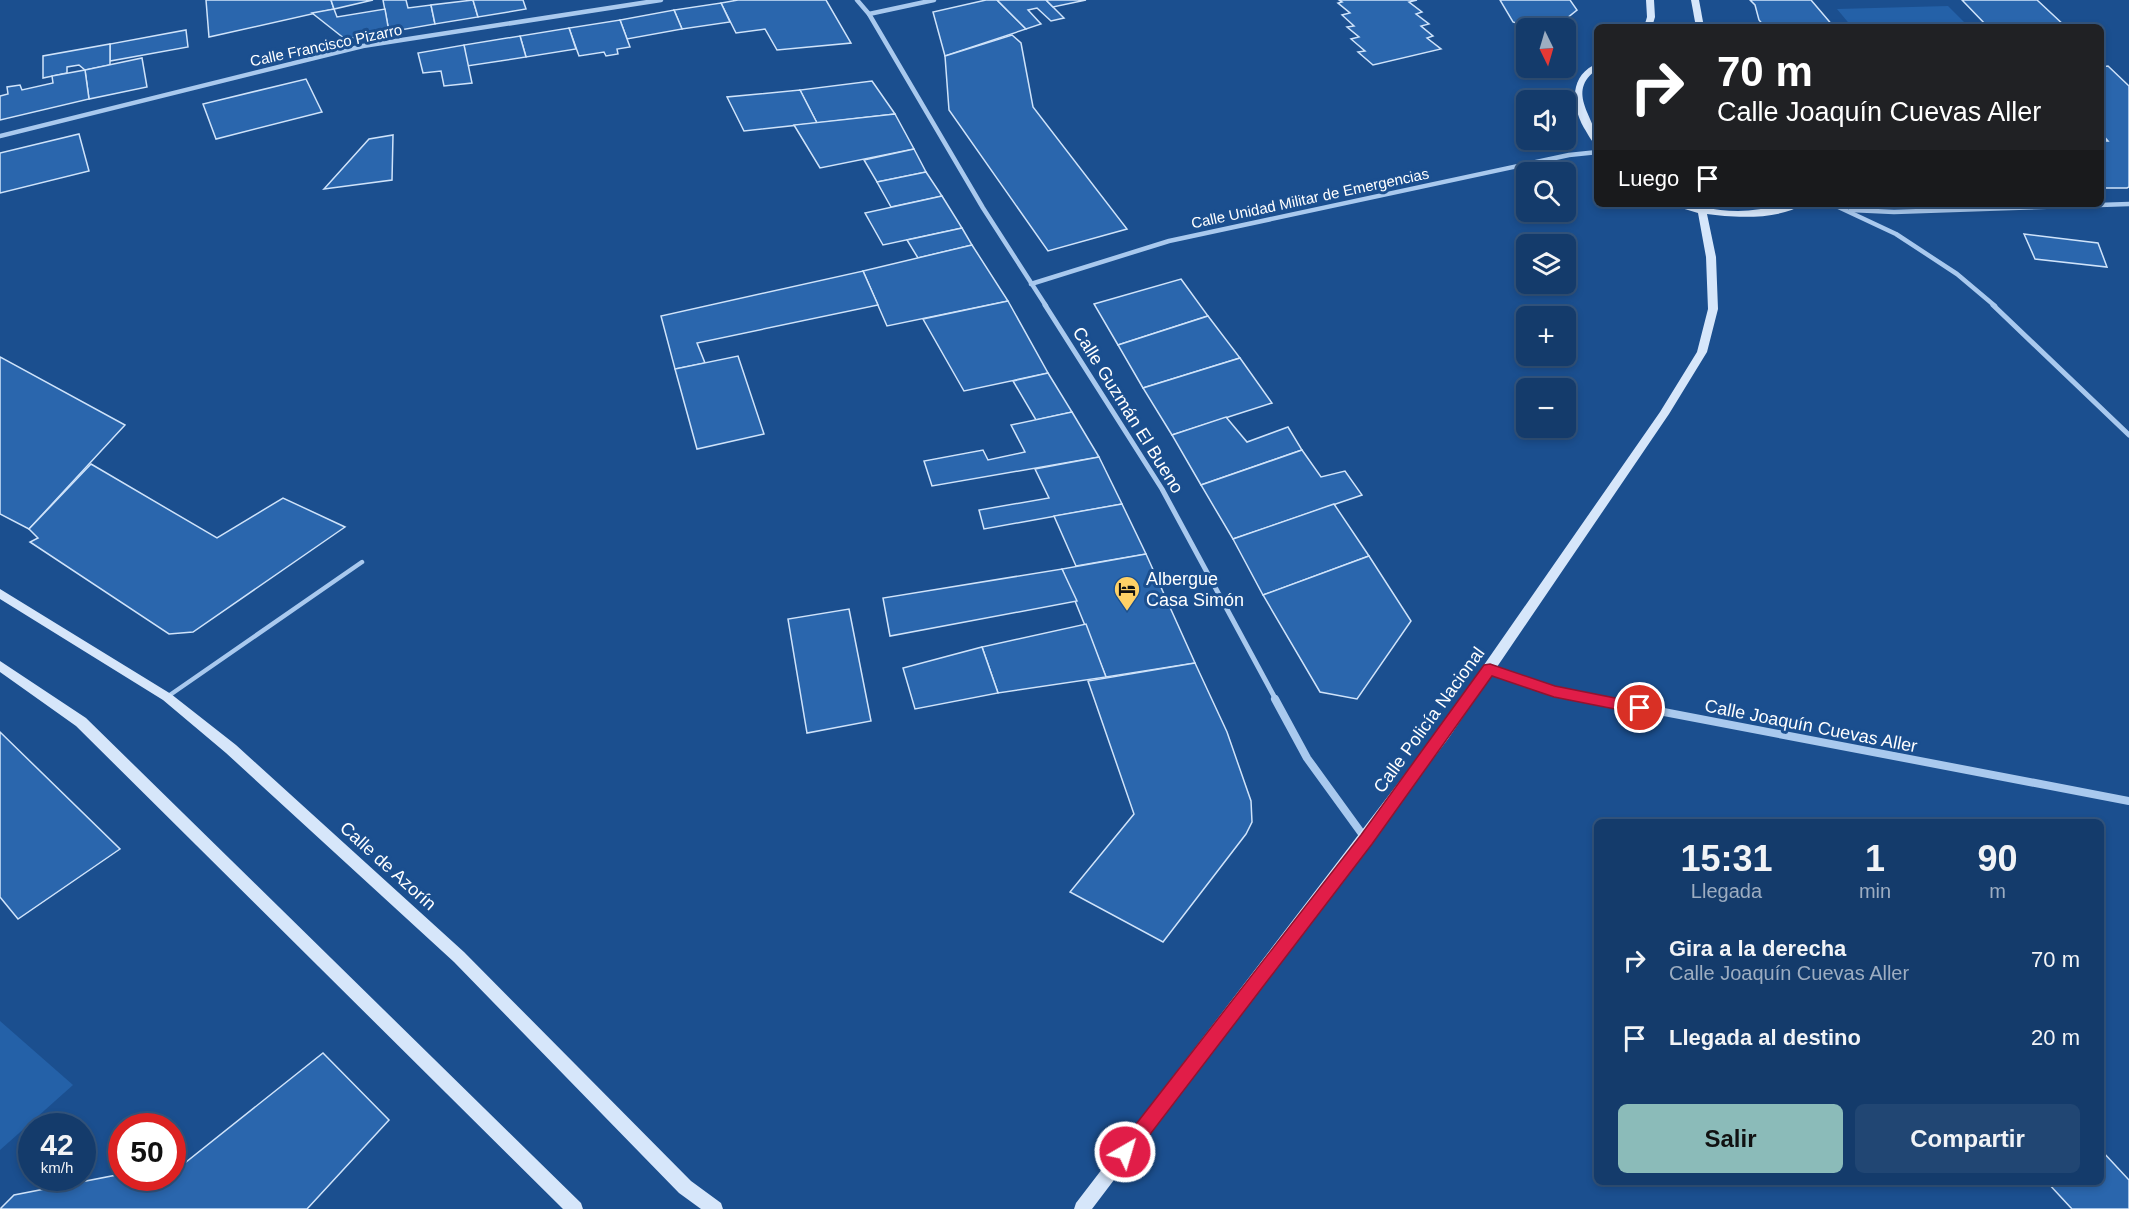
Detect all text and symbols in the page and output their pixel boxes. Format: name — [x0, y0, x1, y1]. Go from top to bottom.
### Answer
north arrow — [1516, 18, 1576, 78]
map controls — [1516, 18, 1576, 438]
street label: Calle Francisco Pizarro — [248, 21, 404, 69]
icon: right — [1618, 48, 1696, 126]
text: 70 m — [1717, 48, 1813, 95]
button: sound — [1516, 90, 1576, 150]
text: Calle Joaquín Cuevas Aller — [1717, 97, 2041, 127]
button: search — [1516, 162, 1576, 222]
icon: arrive — [1691, 162, 1724, 195]
street label: Calle Unidad Militar de Emergencias — [1190, 164, 1430, 232]
text: Luego — [1618, 166, 1679, 191]
button: layers — [1516, 234, 1576, 294]
button: + — [1516, 306, 1576, 366]
street label: Calle Guzmán El Bueno — [1069, 323, 1187, 497]
button: − — [1516, 378, 1576, 438]
place label: Albergue Casa Simón — [1146, 569, 1244, 610]
hotel icon: Albergue Casa Simón — [1112, 574, 1142, 612]
street label: Calle Policía Nacional — [1369, 643, 1489, 797]
pin — [1614, 682, 1665, 733]
icon: arrive — [1623, 691, 1656, 724]
street label: Calle Joaquín Cuevas Aller — [1703, 696, 1919, 756]
street label: Calle de Azorín — [336, 818, 440, 914]
text: 15:31 — [1680, 838, 1772, 879]
text: 1 — [1865, 838, 1885, 879]
text: 90 — [1978, 838, 2018, 879]
text: Llegada — [1691, 880, 1762, 902]
text: min — [1859, 880, 1891, 902]
text: m — [1989, 880, 2006, 902]
text: Gira a la derecha — [1669, 936, 1846, 961]
icon: right — [1618, 944, 1651, 977]
text: 70 m — [2031, 947, 2080, 972]
text: Calle Joaquín Cuevas Aller — [1669, 962, 1909, 984]
icon: arrive — [1618, 1022, 1651, 1055]
text: Llegada al destino — [1669, 1025, 1861, 1050]
text: 20 m — [2031, 1025, 2080, 1050]
button: Salir — [1618, 1104, 1843, 1173]
button: Compartir — [1855, 1104, 2080, 1173]
speed limit sign: 50 — [108, 1113, 186, 1191]
position arrow — [1093, 1120, 1157, 1184]
text: 42 — [40, 1128, 74, 1161]
text: km/h — [41, 1159, 73, 1176]

